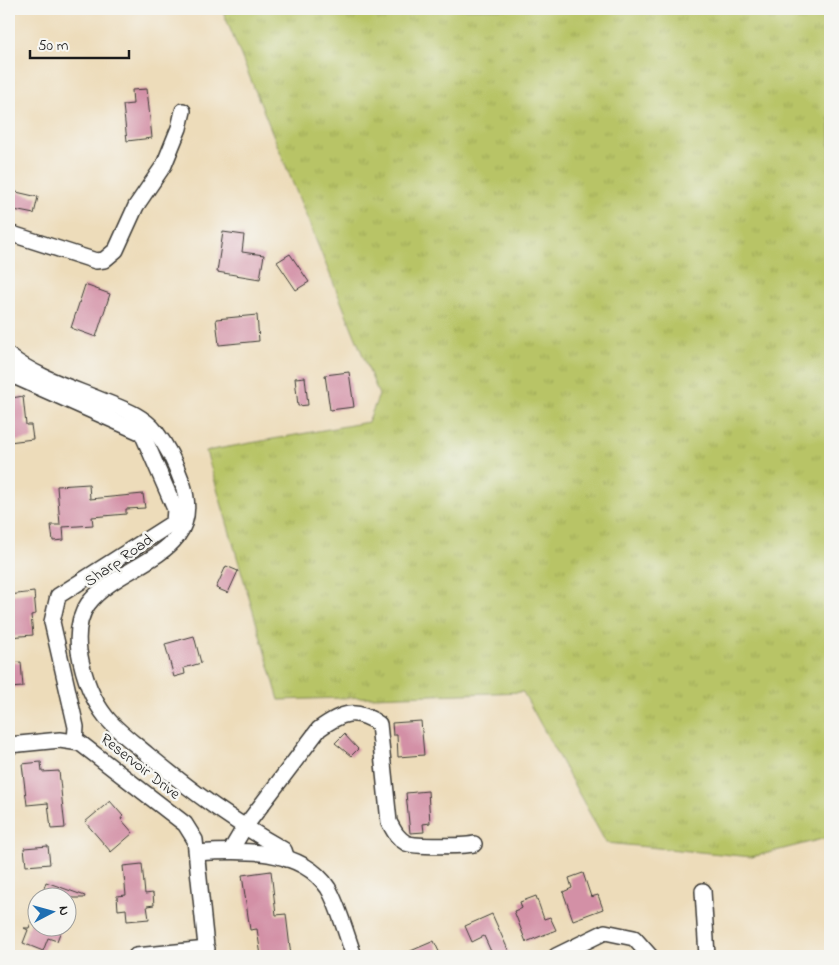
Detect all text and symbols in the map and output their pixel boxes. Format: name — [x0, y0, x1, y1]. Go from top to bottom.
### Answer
scale bar — [30, 28, 129, 60]
text: 50 m — [38, 35, 69, 57]
street label: Sharp Road — [80, 529, 158, 593]
street label: Reservoir Drive — [95, 728, 186, 807]
north arrow — [28, 888, 78, 938]
text: N — [53, 905, 74, 917]

